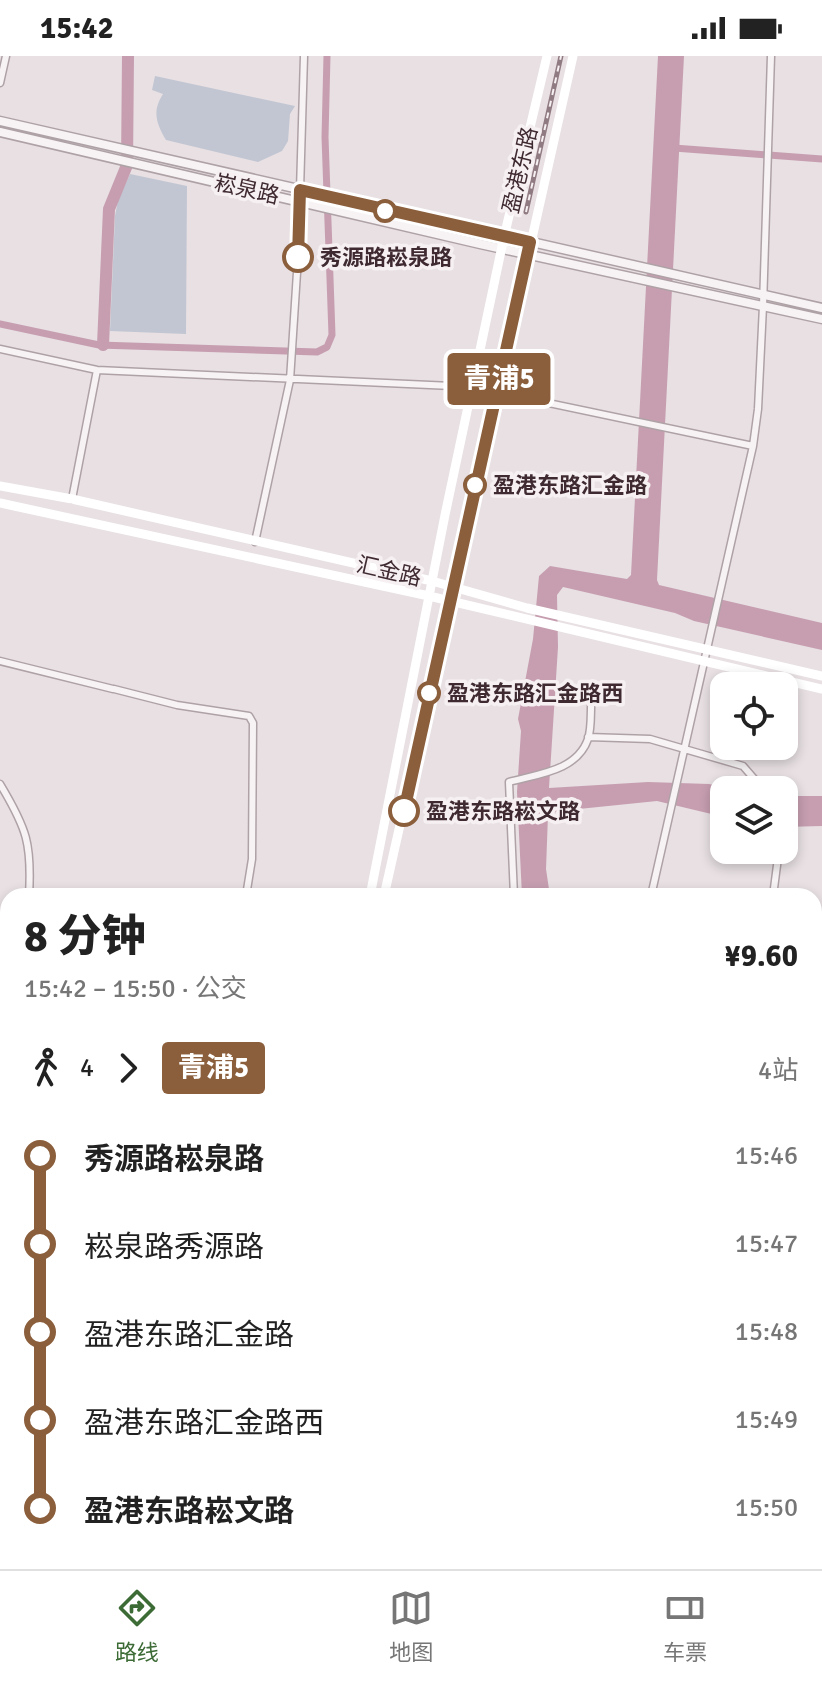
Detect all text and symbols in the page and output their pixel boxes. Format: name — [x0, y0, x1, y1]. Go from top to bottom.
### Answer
text: 15:42 — [40, 10, 114, 47]
street label: 盈港东路 — [497, 124, 543, 216]
street label: 崧泉路 — [212, 168, 282, 210]
unlabelled marker — [374, 200, 396, 222]
marker: 秀源路崧泉路 — [283, 242, 313, 272]
place label: 秀源路崧泉路 — [320, 244, 452, 271]
line badge: 青浦5 — [453, 353, 545, 405]
text: 青浦5 — [463, 362, 535, 396]
place label: 盈港东路汇金路 — [493, 472, 647, 499]
marker: 盈港东路汇金路 — [464, 474, 486, 496]
street label: 汇金路 — [354, 550, 424, 592]
map controls — [710, 672, 798, 864]
button: locate — [710, 672, 798, 760]
place label: 盈港东路汇金路西 — [447, 680, 623, 707]
marker: 盈港东路汇金路西 — [418, 682, 440, 704]
button: layers — [710, 776, 798, 864]
marker: 盈港东路崧文路 — [389, 796, 419, 826]
place label: 盈港东路崧文路 — [426, 798, 580, 825]
text: 8 分钟 — [24, 910, 145, 964]
text: ¥9.60 — [725, 938, 798, 975]
text: 15:42 – 15:50 · 公交 — [24, 973, 247, 1005]
icon: walk — [24, 1046, 68, 1090]
icon: forward — [106, 1046, 150, 1090]
text: 青浦5 — [178, 1051, 249, 1085]
text: 4 — [80, 1052, 94, 1084]
text: 4站 — [758, 1055, 798, 1087]
text: 15:46 — [735, 1140, 798, 1172]
text: 秀源路崧泉路 — [84, 1141, 264, 1178]
text: 15:47 — [735, 1228, 798, 1260]
text: 崧泉路秀源路 — [84, 1229, 264, 1266]
text: 15:48 — [735, 1316, 798, 1348]
text: 盈港东路汇金路 — [84, 1317, 294, 1354]
text: 15:49 — [735, 1404, 798, 1436]
text: 盈港东路汇金路西 — [84, 1405, 324, 1442]
text: 15:50 — [735, 1492, 798, 1524]
text: 盈港东路崧文路 — [84, 1493, 294, 1530]
tab: 路线 — [115, 1586, 159, 1666]
tab: 地图 — [389, 1586, 433, 1666]
tab: 车票 — [663, 1586, 707, 1666]

